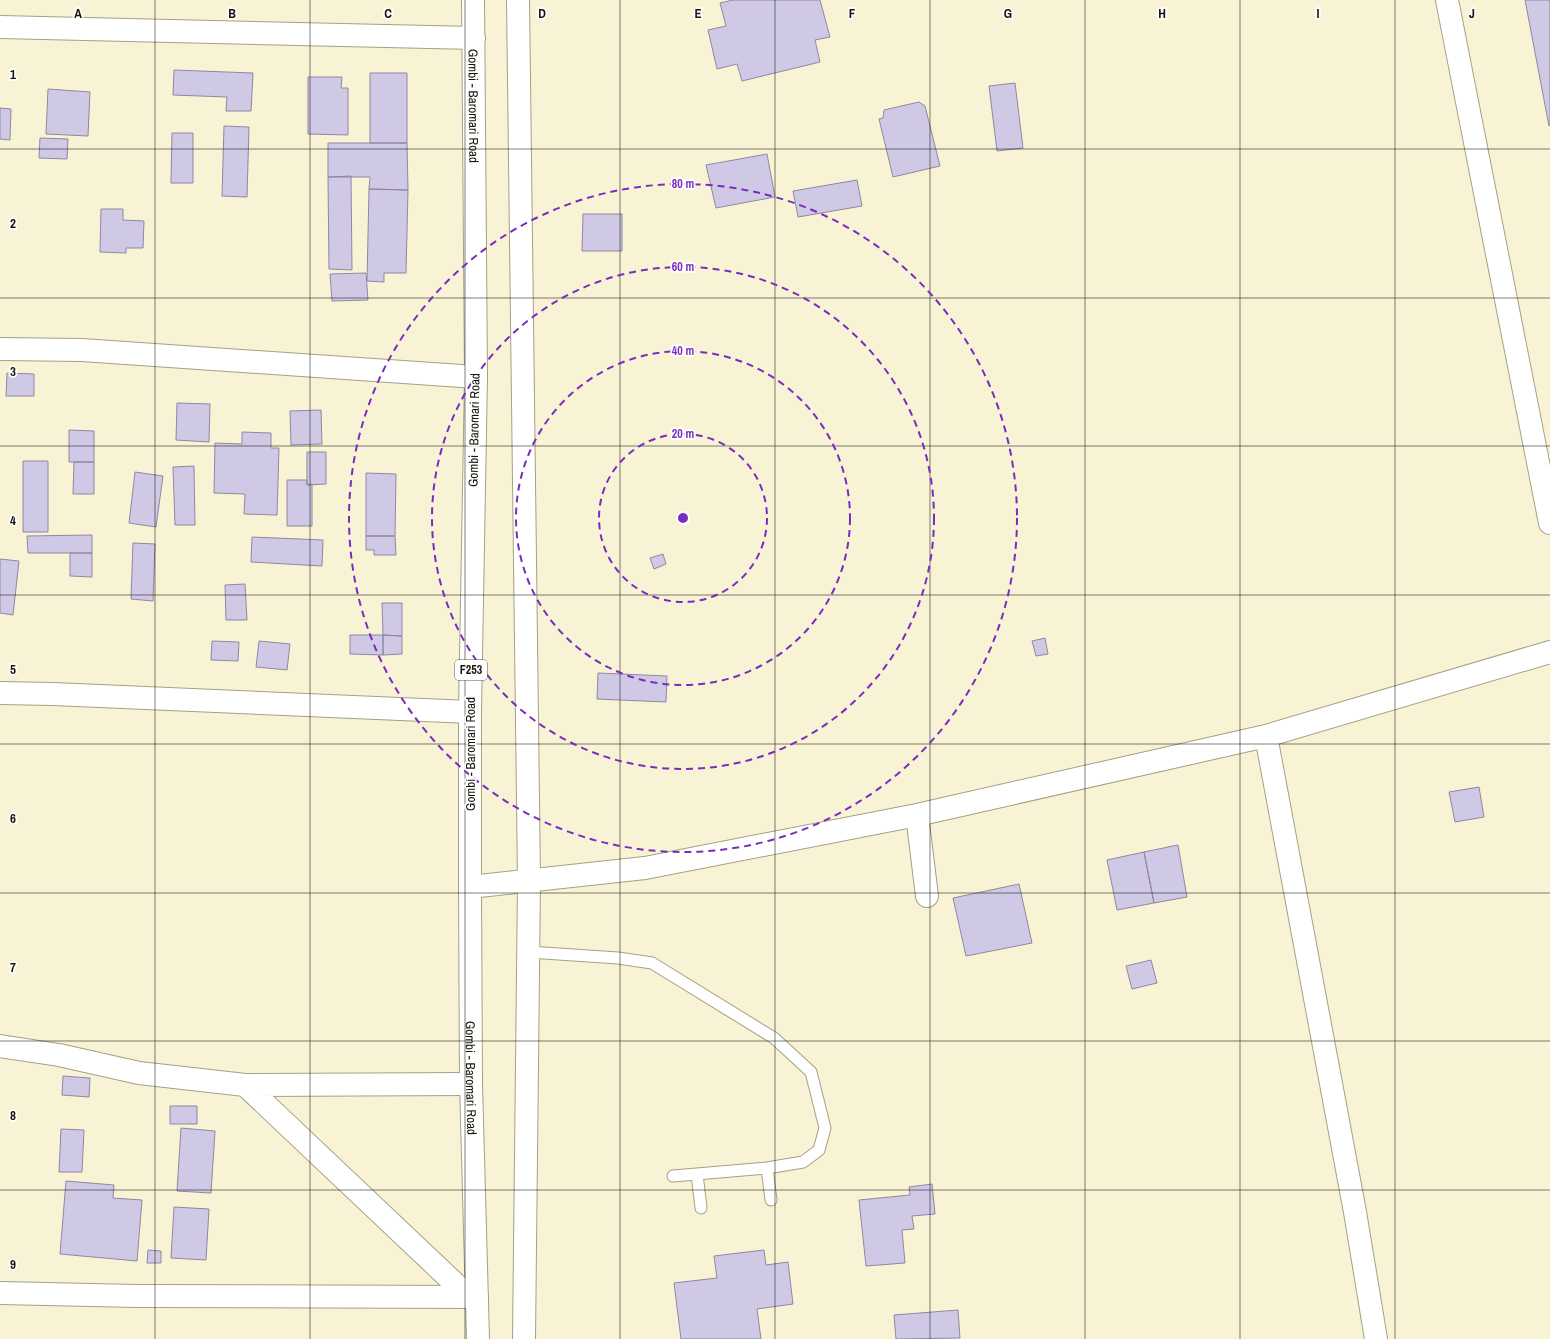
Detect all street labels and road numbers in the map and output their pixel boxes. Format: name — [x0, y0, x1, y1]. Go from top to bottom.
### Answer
street label: Gombi - Baromari Road — [465, 49, 483, 163]
street label: Gombi - Baromari Road — [465, 373, 483, 487]
road number: F253 — [455, 660, 487, 680]
street label: Gombi - Baromari Road — [462, 697, 479, 811]
street label: Gombi - Baromari Road — [462, 1021, 481, 1135]

